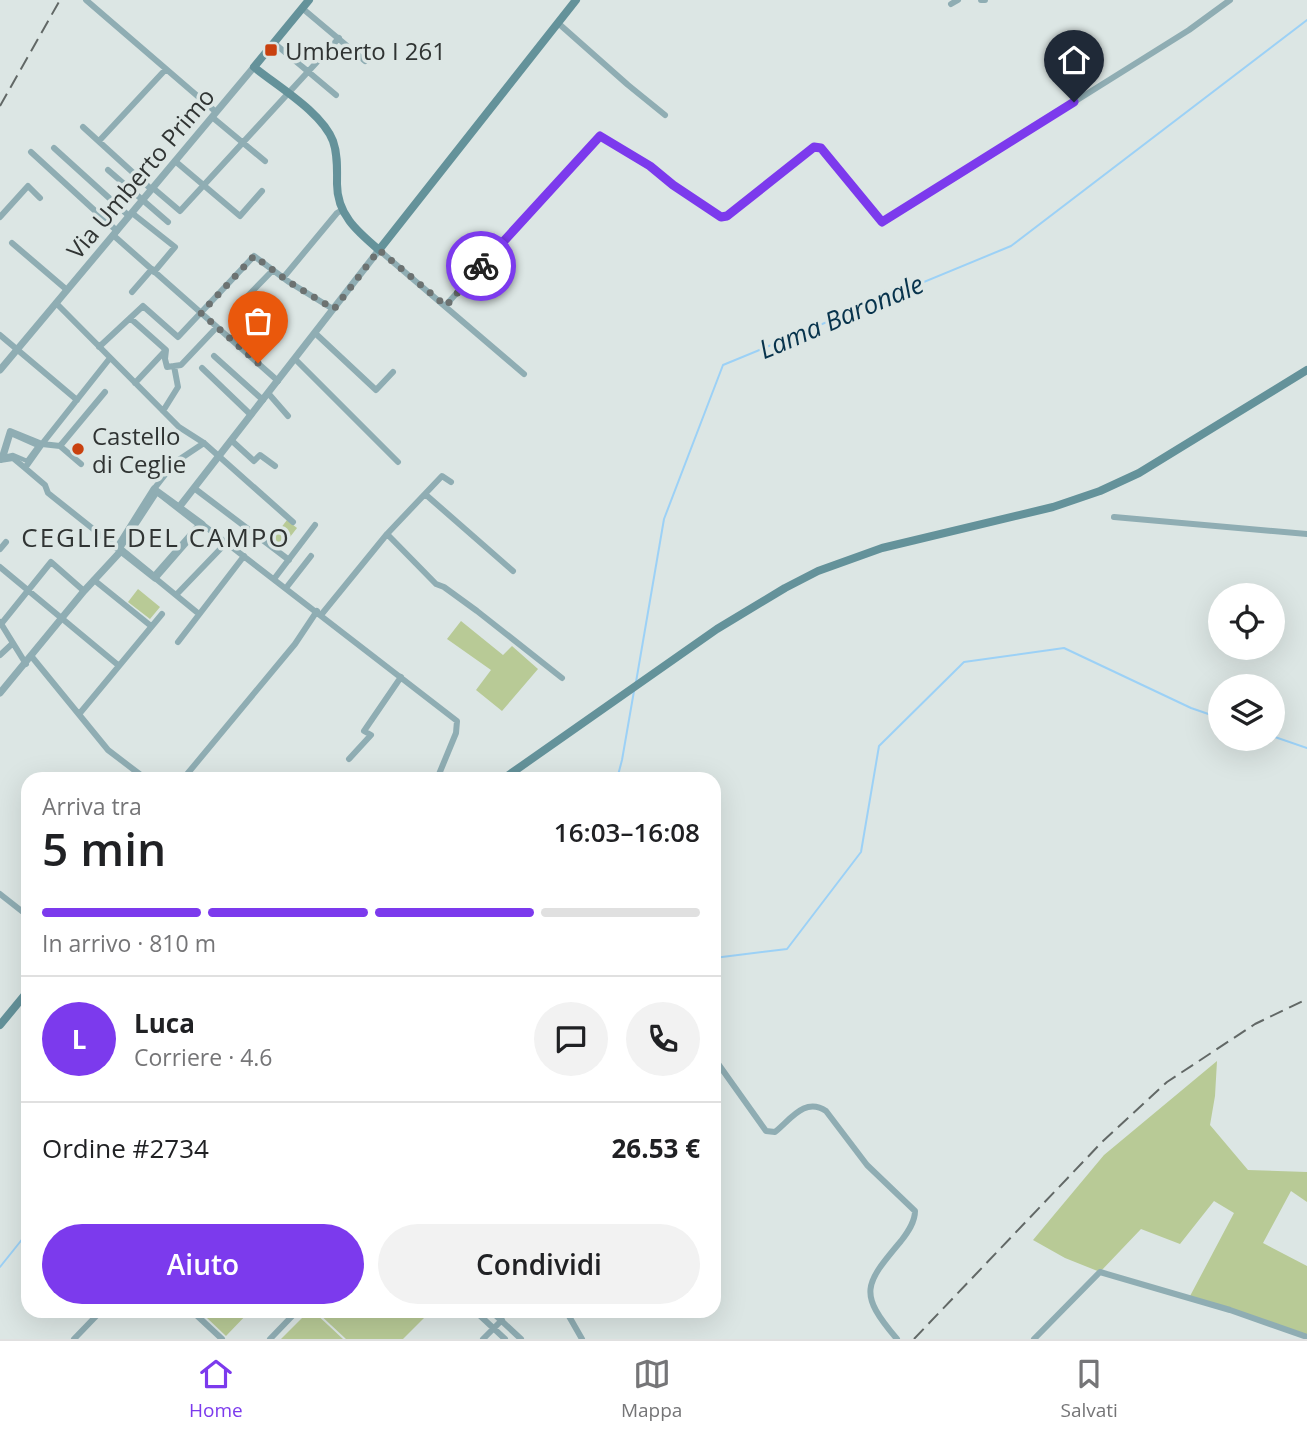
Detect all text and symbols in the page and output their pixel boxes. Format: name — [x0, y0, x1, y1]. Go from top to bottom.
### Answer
pin — [1044, 30, 1104, 102]
place label: Umberto I 261 — [285, 34, 446, 67]
icon: home — [1055, 41, 1093, 79]
marker: Umberto I 261 — [263, 42, 279, 58]
street label: Via Umberto Primo — [59, 80, 221, 266]
courier — [446, 231, 516, 301]
icon: bike — [462, 247, 500, 285]
water label: Lama Baronale — [753, 265, 929, 367]
pin — [228, 291, 288, 363]
icon: bag — [239, 302, 277, 340]
place label: Castello di Ceglie — [92, 419, 186, 480]
marker: Castello di Ceglie — [70, 441, 86, 457]
district label: CEGLIE DEL CAMPO — [21, 519, 291, 555]
map controls — [1208, 583, 1285, 751]
button: locate — [1208, 583, 1285, 660]
button: layers — [1208, 674, 1285, 751]
text: Arriva tra — [42, 790, 142, 822]
text: 16:03–16:08 — [554, 814, 700, 850]
text: 5 min — [42, 817, 166, 879]
text: In arrivo · 810 m — [42, 927, 216, 959]
button: chat — [534, 1002, 608, 1076]
button: phone — [626, 1002, 700, 1076]
text: Luca — [134, 1005, 195, 1041]
text: L — [72, 1021, 86, 1057]
text: Corriere · 4.6 — [134, 1041, 273, 1073]
text: Ordine #2734 — [42, 1130, 209, 1166]
text: 26.53 € — [612, 1130, 700, 1166]
button: Aiuto — [42, 1224, 364, 1304]
button: Condividi — [378, 1224, 700, 1304]
tab: Home — [189, 1355, 243, 1423]
tab: Mappa — [621, 1355, 682, 1423]
tab: Salvati — [1061, 1355, 1118, 1423]

